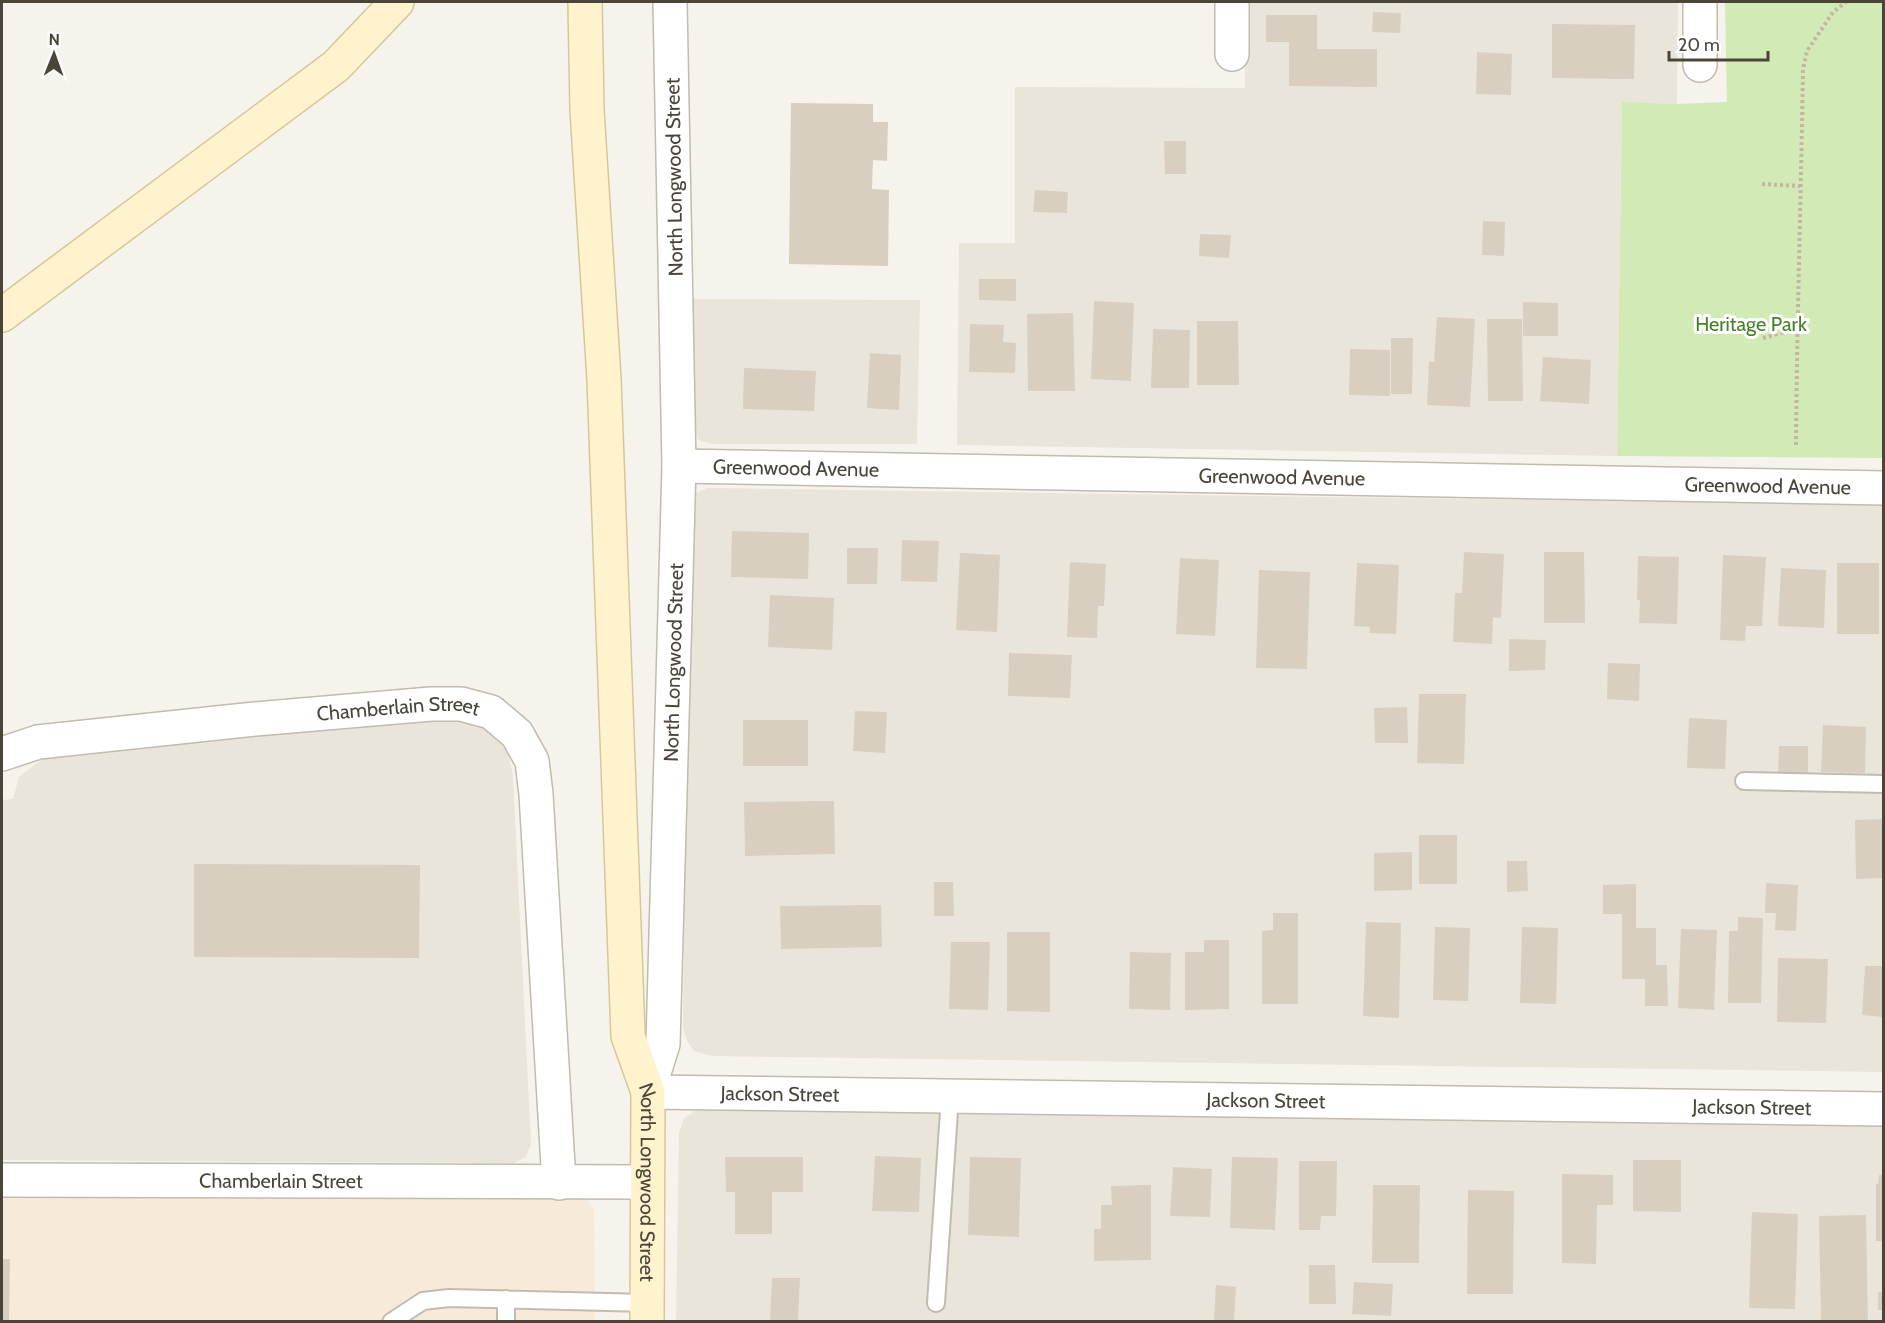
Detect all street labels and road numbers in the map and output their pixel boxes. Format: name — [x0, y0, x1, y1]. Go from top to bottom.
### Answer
street label: North Longwood Street — [660, 77, 688, 276]
street label: Greenwood Avenue — [713, 455, 879, 482]
street label: Greenwood Avenue — [1198, 463, 1365, 491]
street label: Greenwood Avenue — [1684, 472, 1851, 499]
street label: North Longwood Street — [659, 563, 688, 762]
street label: Chamberlain Street — [316, 692, 483, 726]
street label: North Longwood Street — [634, 1080, 661, 1282]
street label: Jackson Street — [719, 1081, 840, 1107]
street label: Jackson Street — [1205, 1088, 1326, 1113]
street label: Jackson Street — [1691, 1094, 1812, 1120]
street label: Chamberlain Street — [199, 1169, 363, 1193]

